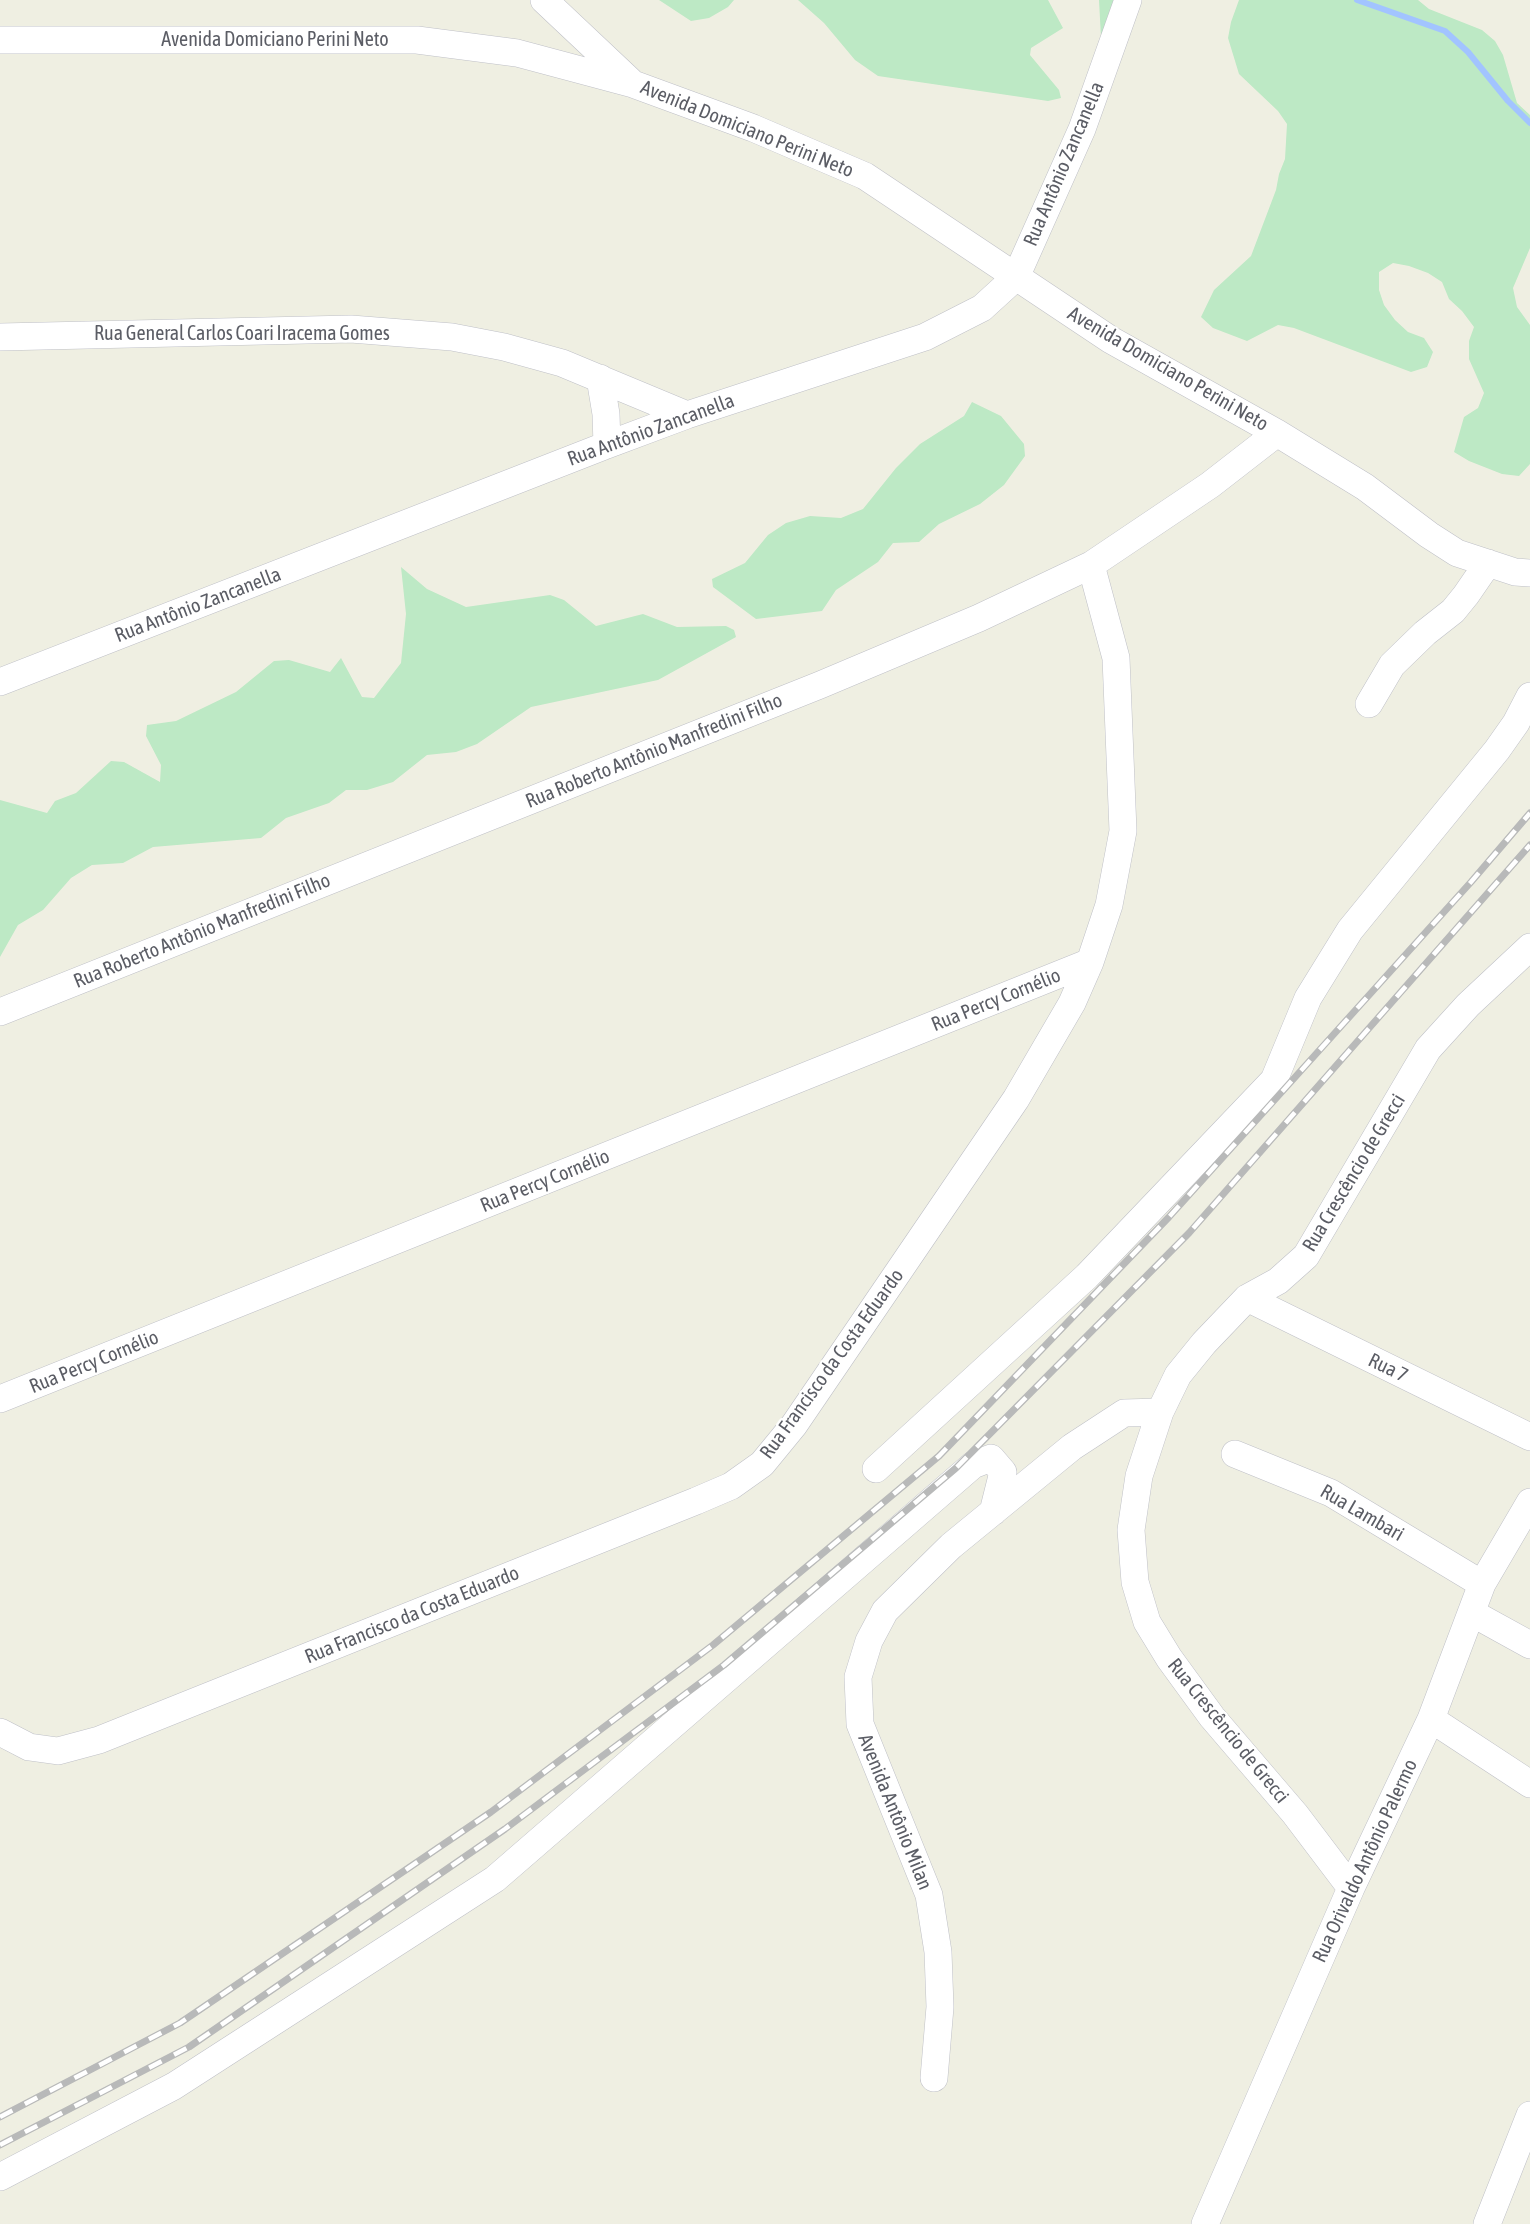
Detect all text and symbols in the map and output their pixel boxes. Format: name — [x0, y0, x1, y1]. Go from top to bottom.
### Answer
street label: Avenida Domiciano Perini Neto — [161, 28, 389, 52]
street label: Avenida Domiciano Perini Neto — [637, 75, 857, 183]
street label: Rua Antônio Zancanella — [1019, 78, 1109, 250]
street label: Avenida Domiciano Perini Neto — [1063, 302, 1273, 436]
street label: Rua General Carlos Coari Iracema Gomes — [94, 322, 390, 346]
street label: Rua Antônio Zancanella — [564, 389, 738, 471]
street label: Rua Antônio Zancanella — [112, 562, 284, 648]
street label: Rua Roberto Antônio Manfredini Filho — [522, 688, 786, 814]
street label: Rua Roberto Antônio Manfredini Filho — [70, 868, 334, 994]
street label: Rua Percy Cornélio — [928, 963, 1064, 1037]
street label: Rua Crescêncio de Grecci — [1298, 1090, 1410, 1256]
street label: Rua Percy Cornélio — [477, 1144, 613, 1218]
street label: Rua Francisco da Costa Eduardo — [755, 1264, 909, 1464]
street label: Rua Percy Cornélio — [26, 1325, 162, 1399]
street label: Rua 7 — [1364, 1348, 1412, 1388]
street label: Rua Lambari — [1316, 1480, 1408, 1546]
street label: Rua Francisco da Costa Eduardo — [301, 1561, 523, 1669]
street label: Rua Crescêncio de Grecci — [1162, 1654, 1294, 1808]
street label: Avenida Antônio Milan — [853, 1731, 937, 1893]
street label: Rua Orivaldo Antônio Palermo — [1307, 1756, 1423, 1966]

